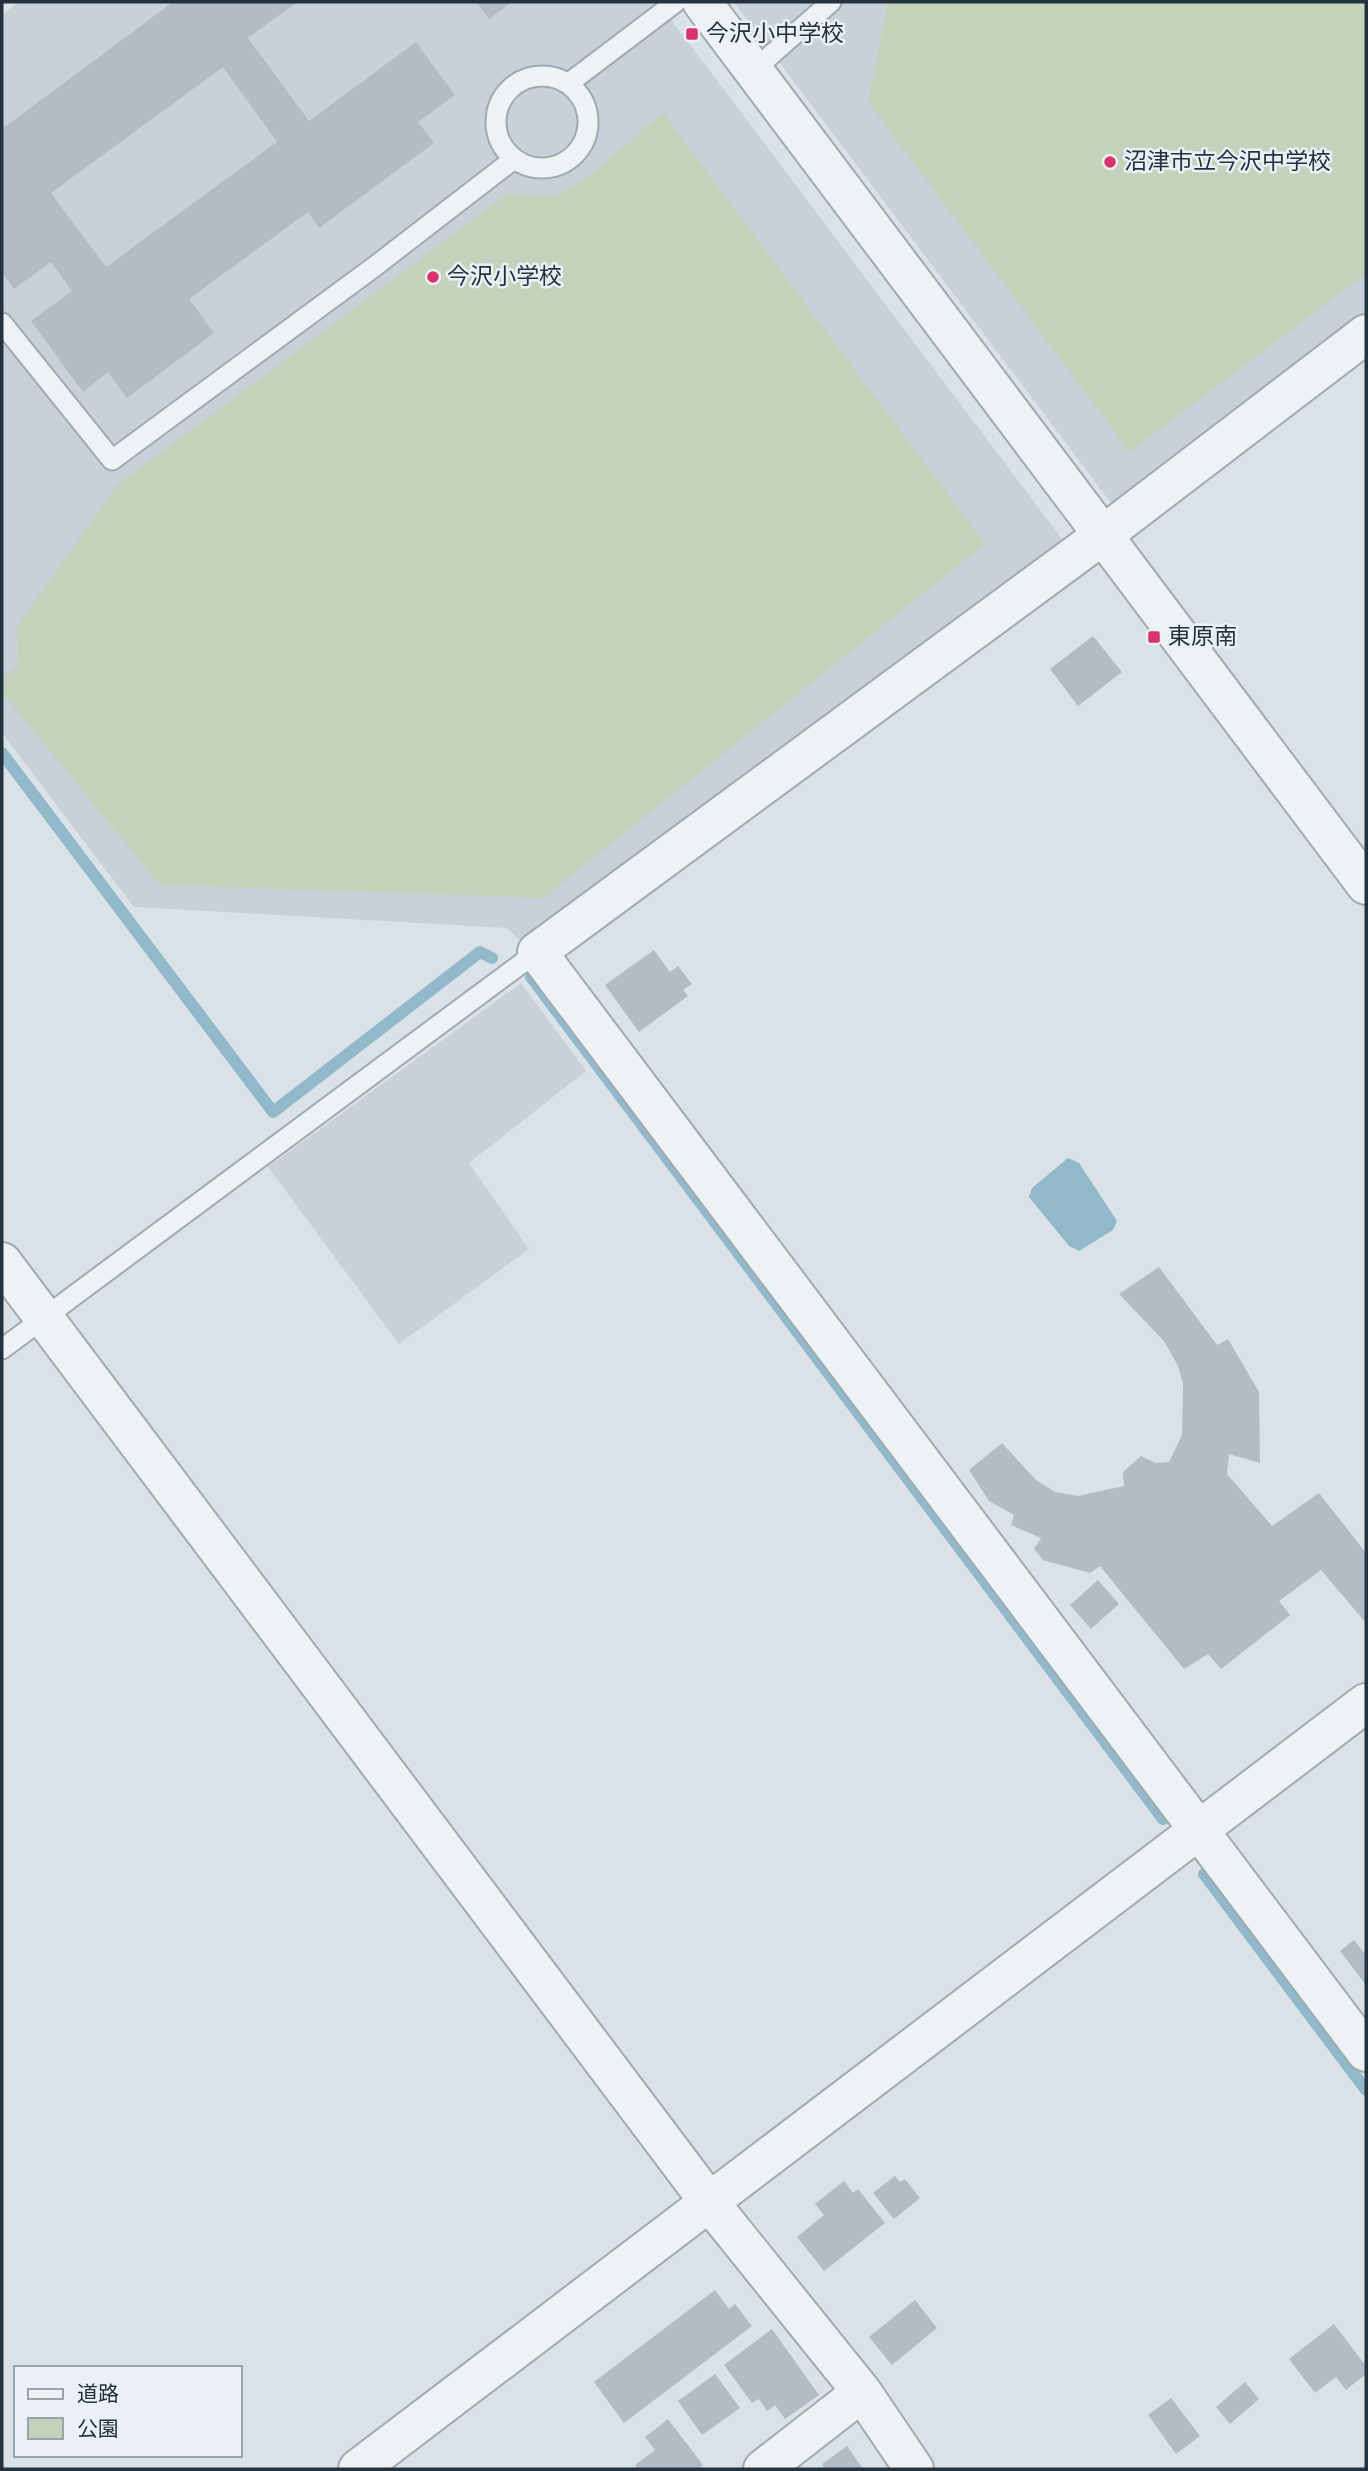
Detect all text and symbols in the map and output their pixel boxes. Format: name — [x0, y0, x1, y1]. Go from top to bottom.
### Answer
place label: 今沢小中学校 — [706, 20, 844, 48]
marker: 今沢小中学校 — [684, 26, 700, 42]
place label: 沼津市立今沢中学校 — [1124, 148, 1331, 176]
marker: 沼津市立今沢中学校 — [1102, 154, 1118, 170]
place label: 今沢小学校 — [447, 263, 562, 291]
marker: 今沢小学校 — [425, 269, 441, 285]
place label: 東原南 — [1168, 623, 1237, 651]
marker: 東原南 — [1146, 629, 1162, 645]
legend — [14, 2366, 242, 2457]
text: 道路 — [77, 2382, 119, 2407]
text: 公園 — [77, 2417, 119, 2442]

